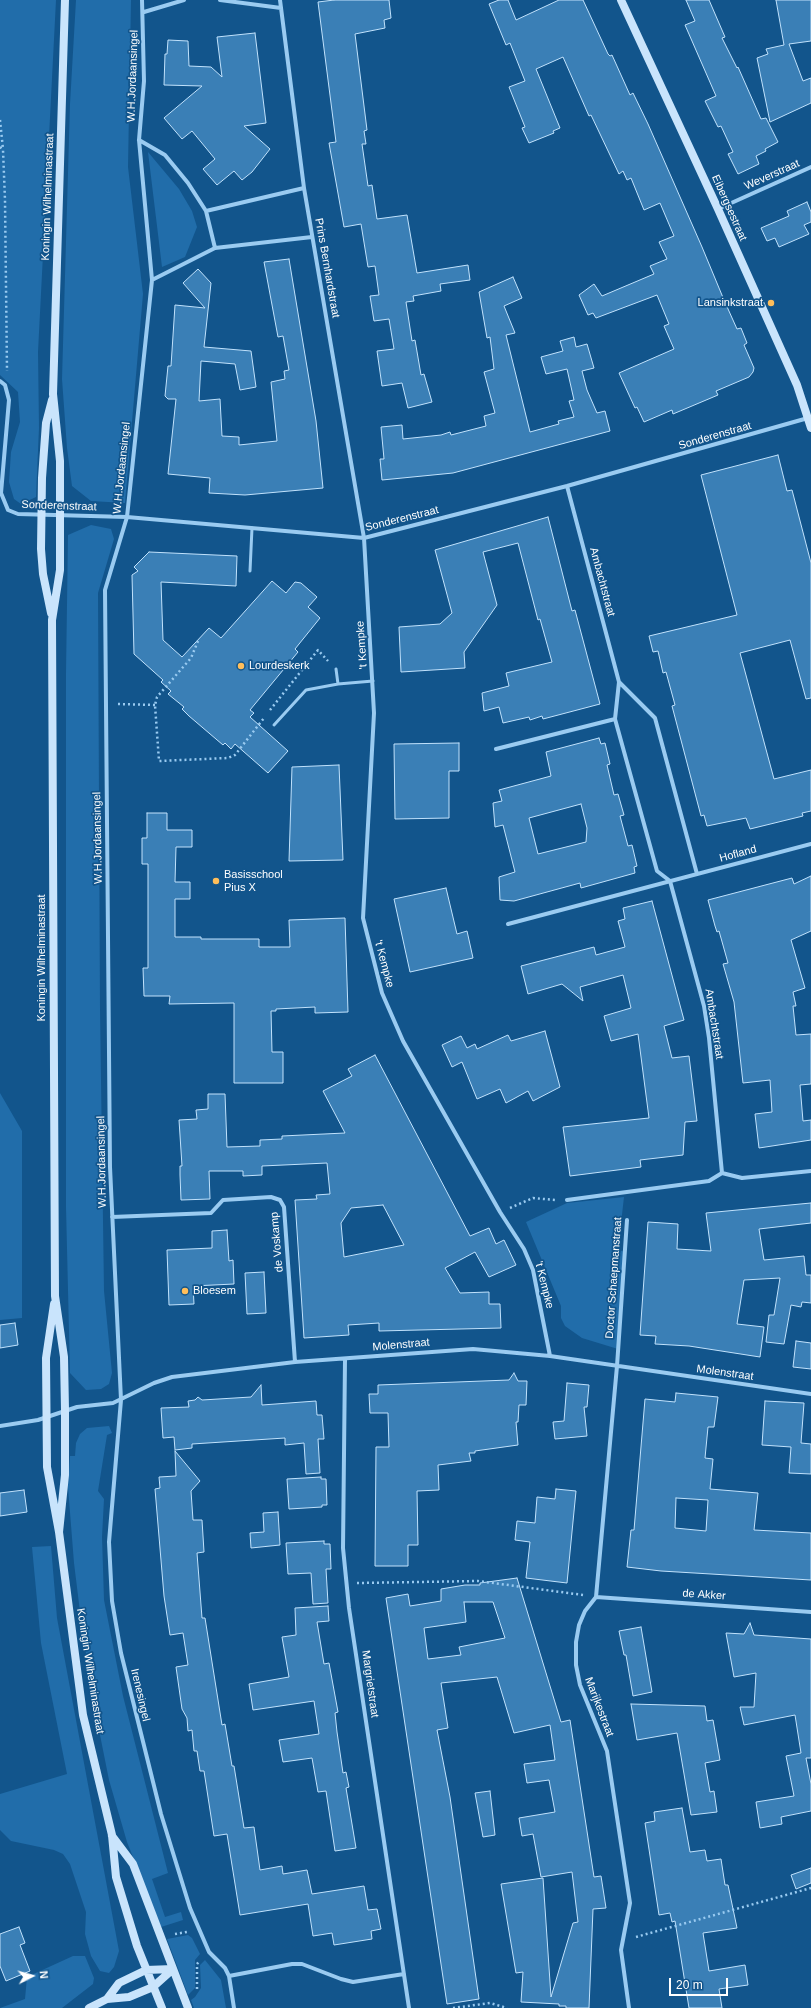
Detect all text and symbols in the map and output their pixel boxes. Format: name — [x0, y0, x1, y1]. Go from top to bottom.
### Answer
street label: W.H.Jordaansingel — [125, 30, 141, 122]
street label: Koningin Wilhelminastraat — [39, 133, 57, 261]
street label: Weverstraat — [742, 157, 802, 193]
street label: Eibergsestraat — [709, 173, 749, 243]
street label: Prins Bernhardstraat — [312, 217, 342, 319]
place label: Lansinkstraat — [698, 296, 763, 310]
marker: Lansinkstraat — [766, 298, 776, 308]
street label: Sonderenstraat — [677, 419, 753, 453]
street label: W.H.Jordaansingel — [111, 421, 133, 515]
street label: Sonderenstraat — [21, 498, 97, 514]
street label: Sonderenstraat — [364, 503, 440, 535]
street label: Ambachtstraat — [586, 546, 618, 618]
street label: 't Kempke — [354, 620, 370, 670]
place label: Lourdeskerk — [249, 659, 310, 673]
marker: Lourdeskerk — [236, 661, 246, 671]
street label: W.H.Jordaansingel — [91, 792, 105, 884]
street label: Hofland — [718, 843, 758, 865]
place label: Basisschool Pius X — [224, 868, 283, 894]
marker: Basisschool Pius X — [211, 876, 221, 886]
street label: Koningin Wilhelminastraat — [35, 894, 49, 1022]
street label: 't Kempke — [371, 939, 397, 989]
street label: Ambachtstraat — [702, 988, 726, 1060]
street label: W.H.Jordaansingel — [95, 1116, 109, 1208]
street label: de Voskamp — [268, 1211, 286, 1273]
street label: Doctor Schaepmanstraat — [603, 1217, 625, 1339]
street label: 't Kempke — [532, 1260, 556, 1310]
place label: Bloesem — [193, 1284, 236, 1298]
marker: Bloesem — [180, 1286, 190, 1296]
street label: Molenstraat — [372, 1336, 430, 1354]
street label: Molenstraat — [696, 1362, 754, 1384]
street label: de Akker — [682, 1587, 726, 1603]
street label: Koningin Wilhelminastraat — [74, 1607, 106, 1735]
street label: Margrietstraat — [359, 1649, 381, 1719]
street label: Irenesingel — [128, 1667, 152, 1723]
street label: Marijkestraat — [582, 1675, 616, 1739]
north arrow — [12, 1956, 52, 1996]
text: N — [38, 1970, 50, 1979]
scale bar — [671, 1970, 730, 1996]
text: 20 m — [676, 1978, 703, 1992]

